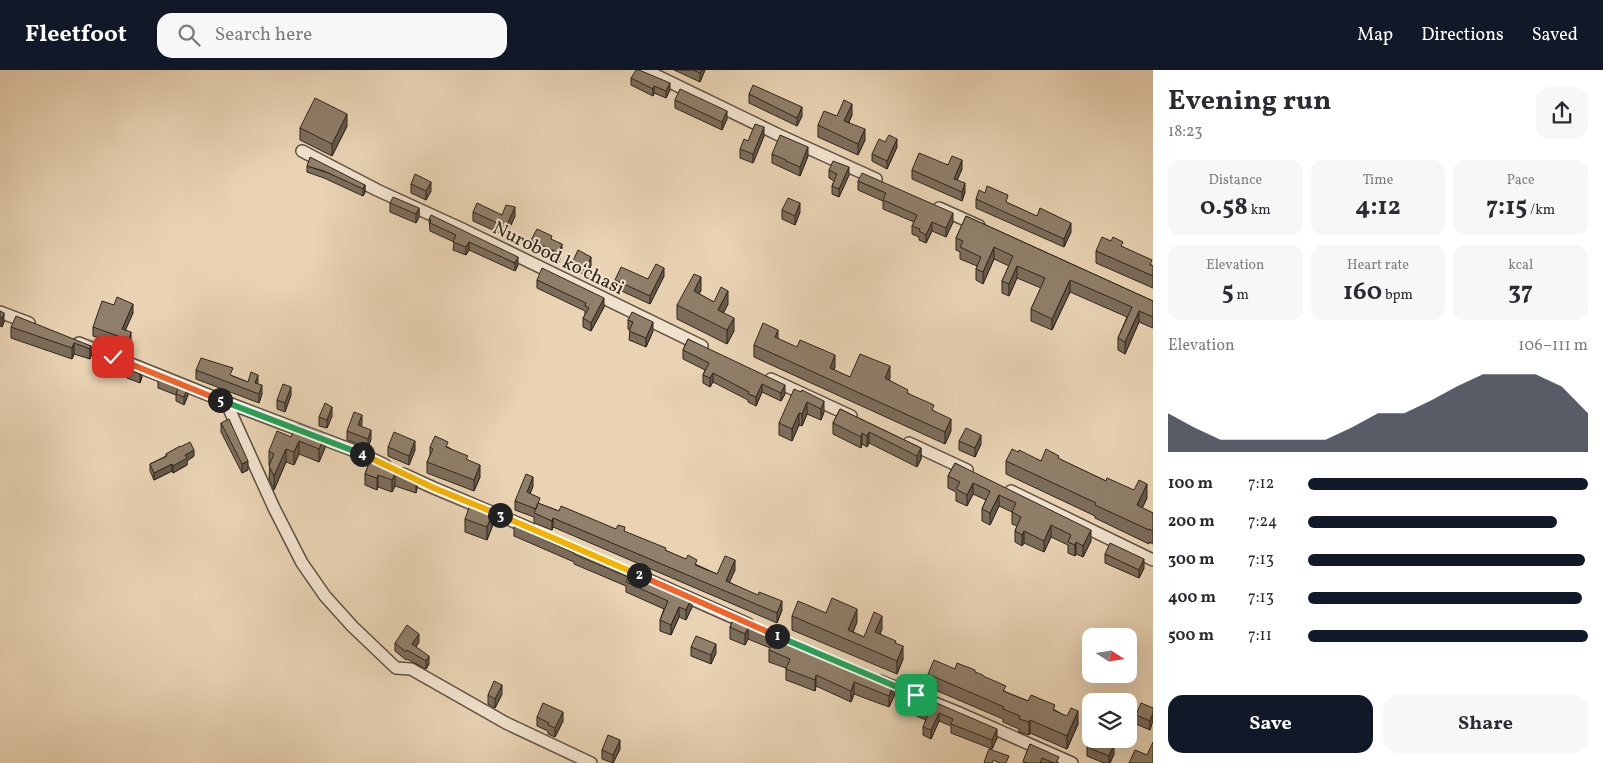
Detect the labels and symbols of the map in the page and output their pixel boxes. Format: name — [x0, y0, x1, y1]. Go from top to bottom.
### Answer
street label: Nurobod koʻchasi — [488, 216, 629, 302]
pin — [92, 336, 134, 378]
pin: 5 — [208, 388, 232, 412]
pin: 4 — [350, 442, 374, 466]
pin: 3 — [488, 502, 512, 528]
pin: 2 — [626, 562, 652, 588]
pin: 1 — [764, 624, 790, 648]
north arrow — [1082, 628, 1138, 682]
pin — [895, 674, 937, 716]

